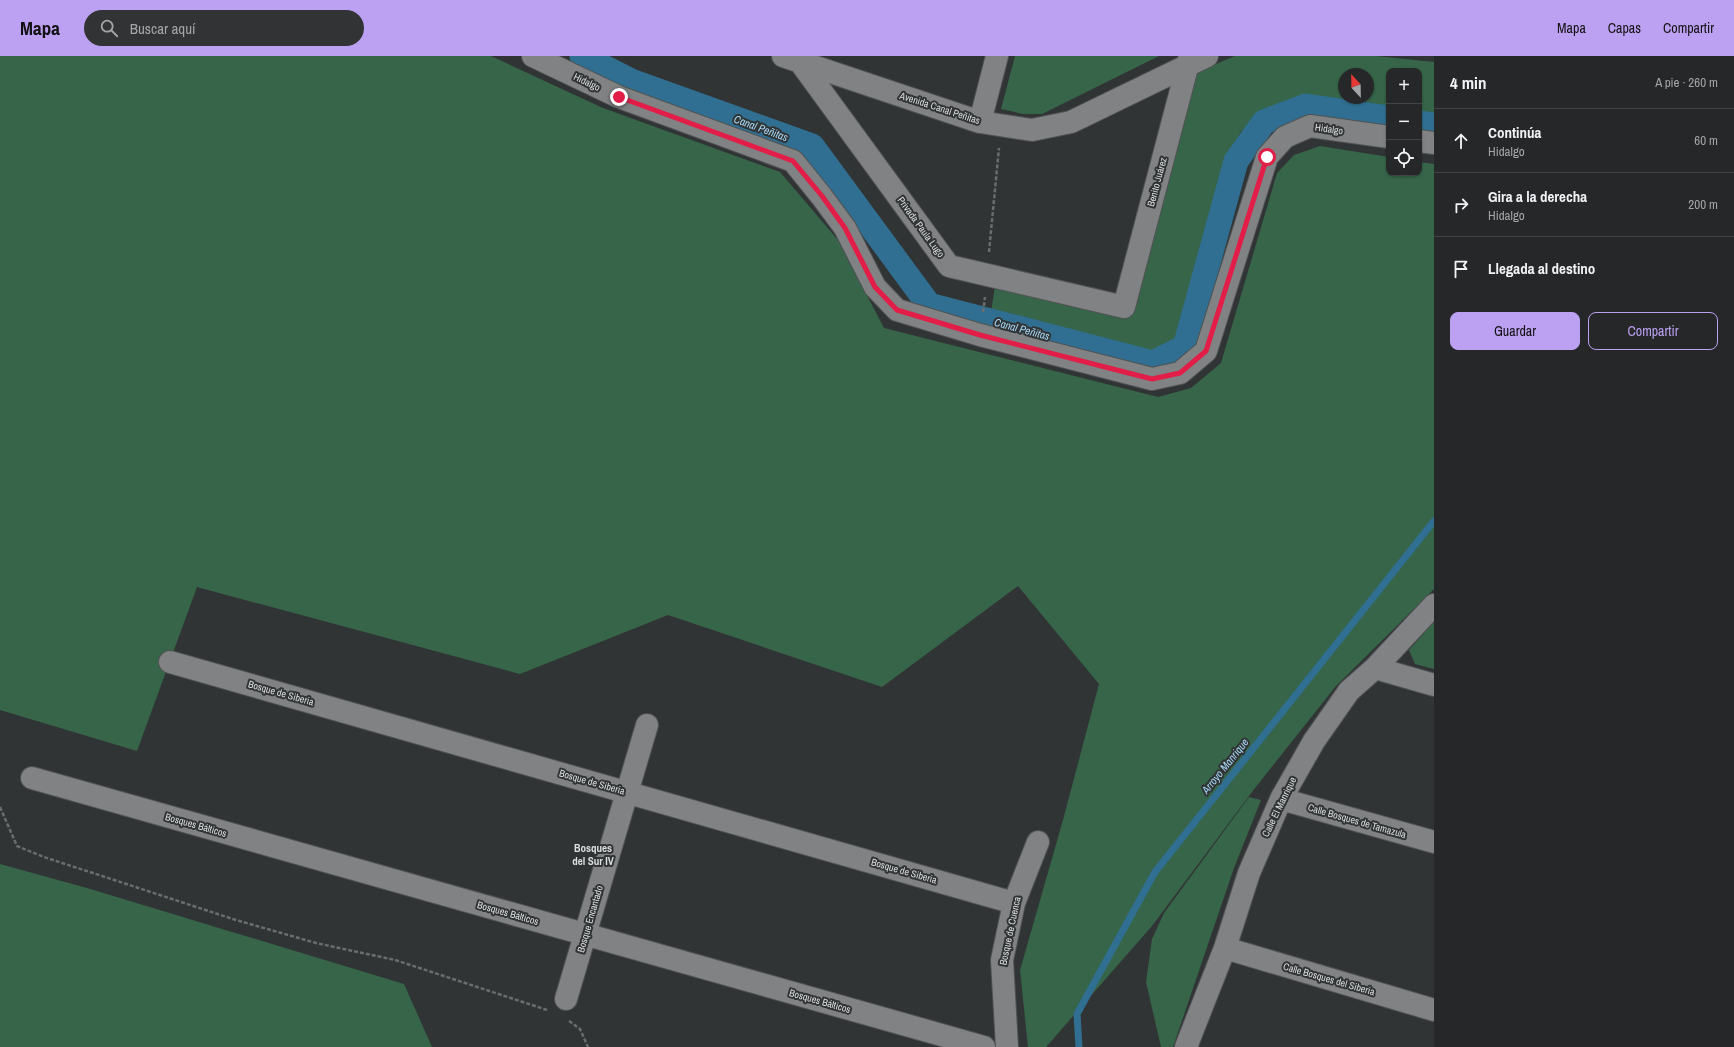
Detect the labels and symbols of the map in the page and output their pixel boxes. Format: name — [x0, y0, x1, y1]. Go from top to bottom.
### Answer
north arrow — [1338, 68, 1374, 104]
street label: Hidalgo — [571, 70, 603, 94]
route end — [610, 88, 628, 106]
street label: Avenida Canal Peñitas — [897, 89, 982, 127]
water label: Canal Peñitas — [732, 112, 790, 144]
street label: Hidalgo — [1314, 121, 1344, 137]
route start — [1258, 148, 1276, 166]
street label: Benito Juárez — [1144, 156, 1170, 208]
street label: Privada Paula Lugo — [895, 194, 948, 260]
water label: Canal Peñitas — [993, 315, 1052, 343]
street label: Bosque de Siberia — [247, 677, 316, 709]
water label: Arroyo Manrique — [1198, 735, 1252, 797]
street label: Bosque de Siberia — [558, 766, 627, 798]
street label: Calle El Manrique — [1259, 774, 1299, 839]
street label: Calle Bosques de Tamazula — [1306, 801, 1408, 841]
street label: Bosques Bálticos — [164, 810, 228, 840]
district label: Bosques del Sur IV — [572, 841, 615, 868]
street label: Bosque de Siberia — [870, 855, 939, 887]
street label: Bosque Encantado — [574, 883, 606, 954]
street label: Bosque de Cuenca — [996, 895, 1024, 966]
street label: Bosques Bálticos — [476, 898, 540, 928]
street label: Calle Bosques del Siberia — [1282, 960, 1377, 998]
street label: Bosques Bálticos — [788, 986, 852, 1016]

